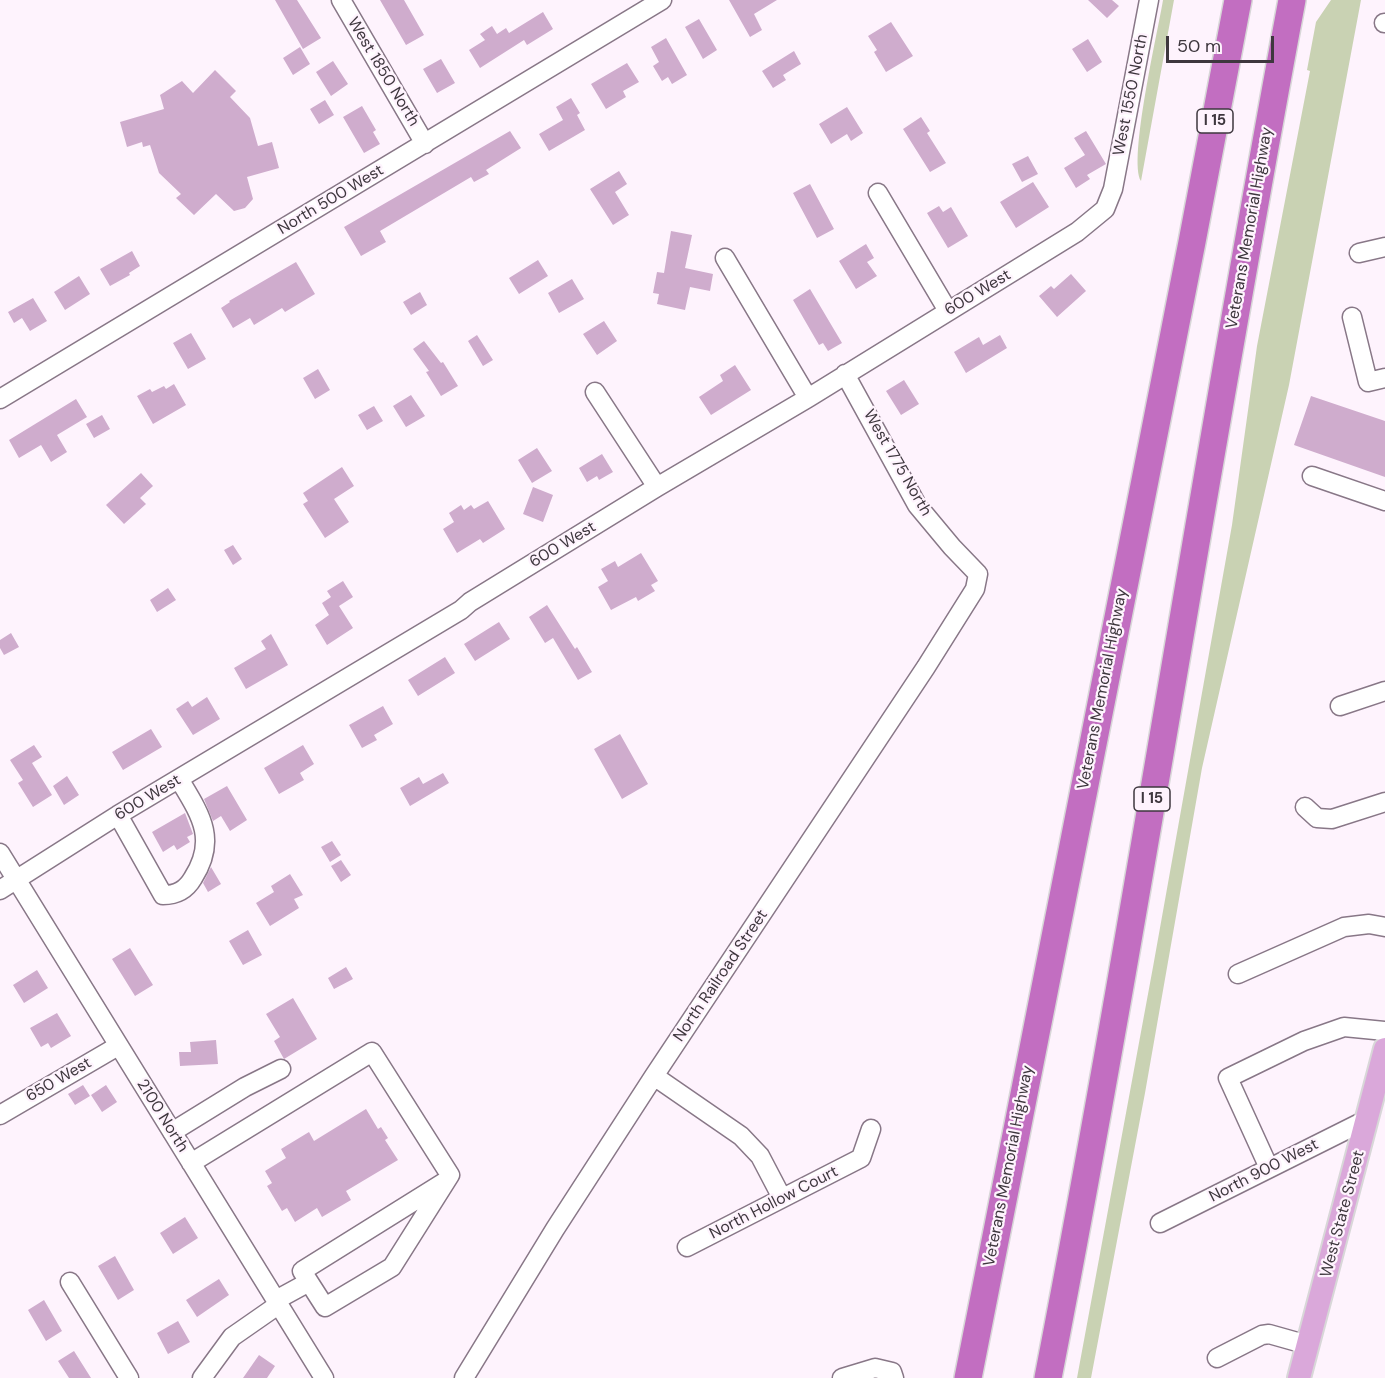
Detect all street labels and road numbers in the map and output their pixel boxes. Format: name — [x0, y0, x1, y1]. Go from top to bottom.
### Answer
street label: West 1850 North — [343, 14, 423, 130]
street label: West 1550 North — [1110, 32, 1152, 158]
road number: I 15 — [1197, 109, 1233, 133]
street label: Veterans Memorial Highway — [1223, 126, 1277, 330]
street label: North 500 West — [275, 161, 387, 239]
street label: 600 West — [941, 266, 1015, 320]
street label: West 1775 North — [859, 406, 935, 520]
street label: 600 West — [526, 518, 600, 572]
street label: Veterans Memorial Highway — [1074, 587, 1132, 791]
street label: 600 West — [111, 771, 185, 825]
road number: I 15 — [1134, 787, 1170, 811]
street label: North Railroad Street — [670, 906, 772, 1046]
street label: 650 West — [23, 1054, 95, 1106]
street label: Veterans Memorial Highway — [980, 1064, 1038, 1268]
street label: 2100 North — [132, 1076, 192, 1156]
street label: North 900 West — [1206, 1135, 1322, 1207]
street label: West State Street — [1317, 1148, 1369, 1280]
street label: North Hollow Court — [707, 1162, 841, 1244]

